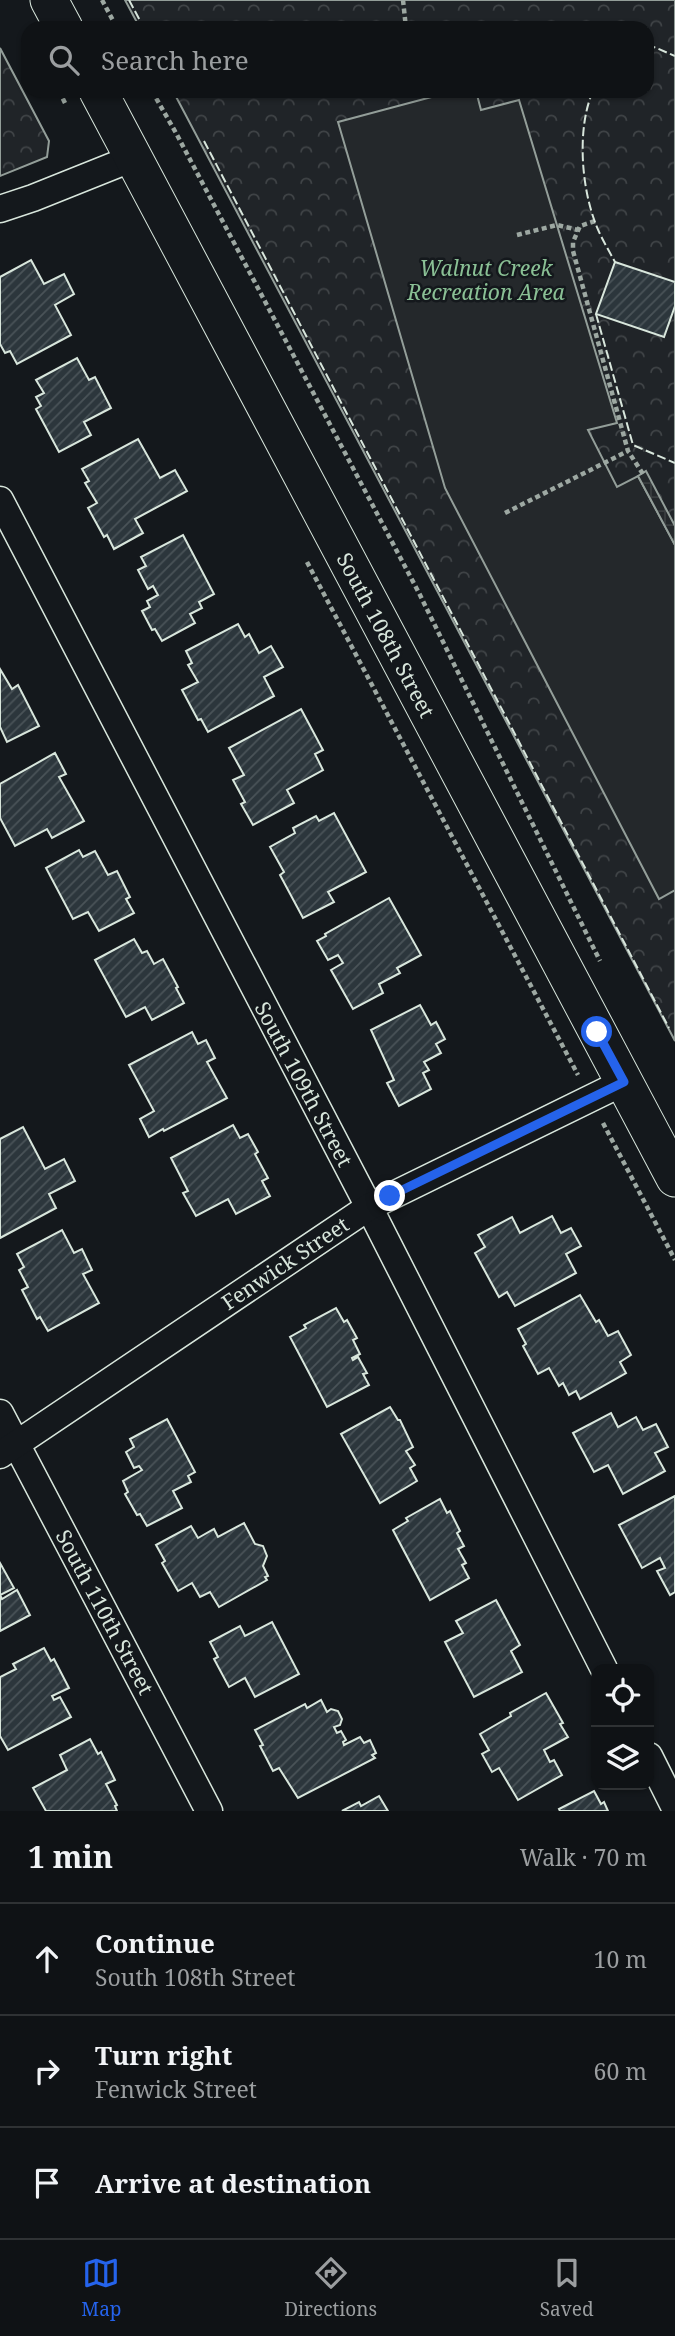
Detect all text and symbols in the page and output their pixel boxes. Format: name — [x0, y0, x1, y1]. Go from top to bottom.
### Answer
search box — [21, 21, 654, 98]
icon: search — [45, 41, 83, 79]
text: Search here — [101, 42, 249, 78]
park label: Walnut Creek Recreation Area — [406, 254, 566, 306]
street label: South 108th Street — [331, 548, 441, 722]
street label: South 109th Street — [249, 997, 359, 1171]
route start — [581, 1016, 612, 1047]
route end — [374, 1180, 405, 1211]
street label: Fenwick Street — [216, 1210, 354, 1316]
street label: South 110th Street — [50, 1525, 160, 1699]
map controls — [591, 1664, 654, 1790]
button: locate — [591, 1664, 654, 1727]
button: layers — [591, 1727, 654, 1790]
text: 1 min — [28, 1836, 113, 1877]
text: Walk · 70 m — [520, 1841, 647, 1873]
text: Continue — [95, 1925, 215, 1961]
icon: ahead — [28, 1940, 66, 1978]
text: 10 m — [594, 1943, 647, 1975]
text: South 108th Street — [95, 1961, 295, 1993]
text: Turn right — [95, 2037, 232, 2073]
icon: right — [28, 2052, 66, 2090]
text: 60 m — [594, 2055, 647, 2087]
text: Fenwick Street — [95, 2073, 257, 2105]
icon: arrive — [28, 2164, 66, 2202]
text: Arrive at destination — [95, 2165, 371, 2201]
tab: Map — [81, 2254, 122, 2322]
tab: Directions — [284, 2254, 377, 2322]
tab: Saved — [540, 2254, 594, 2322]

